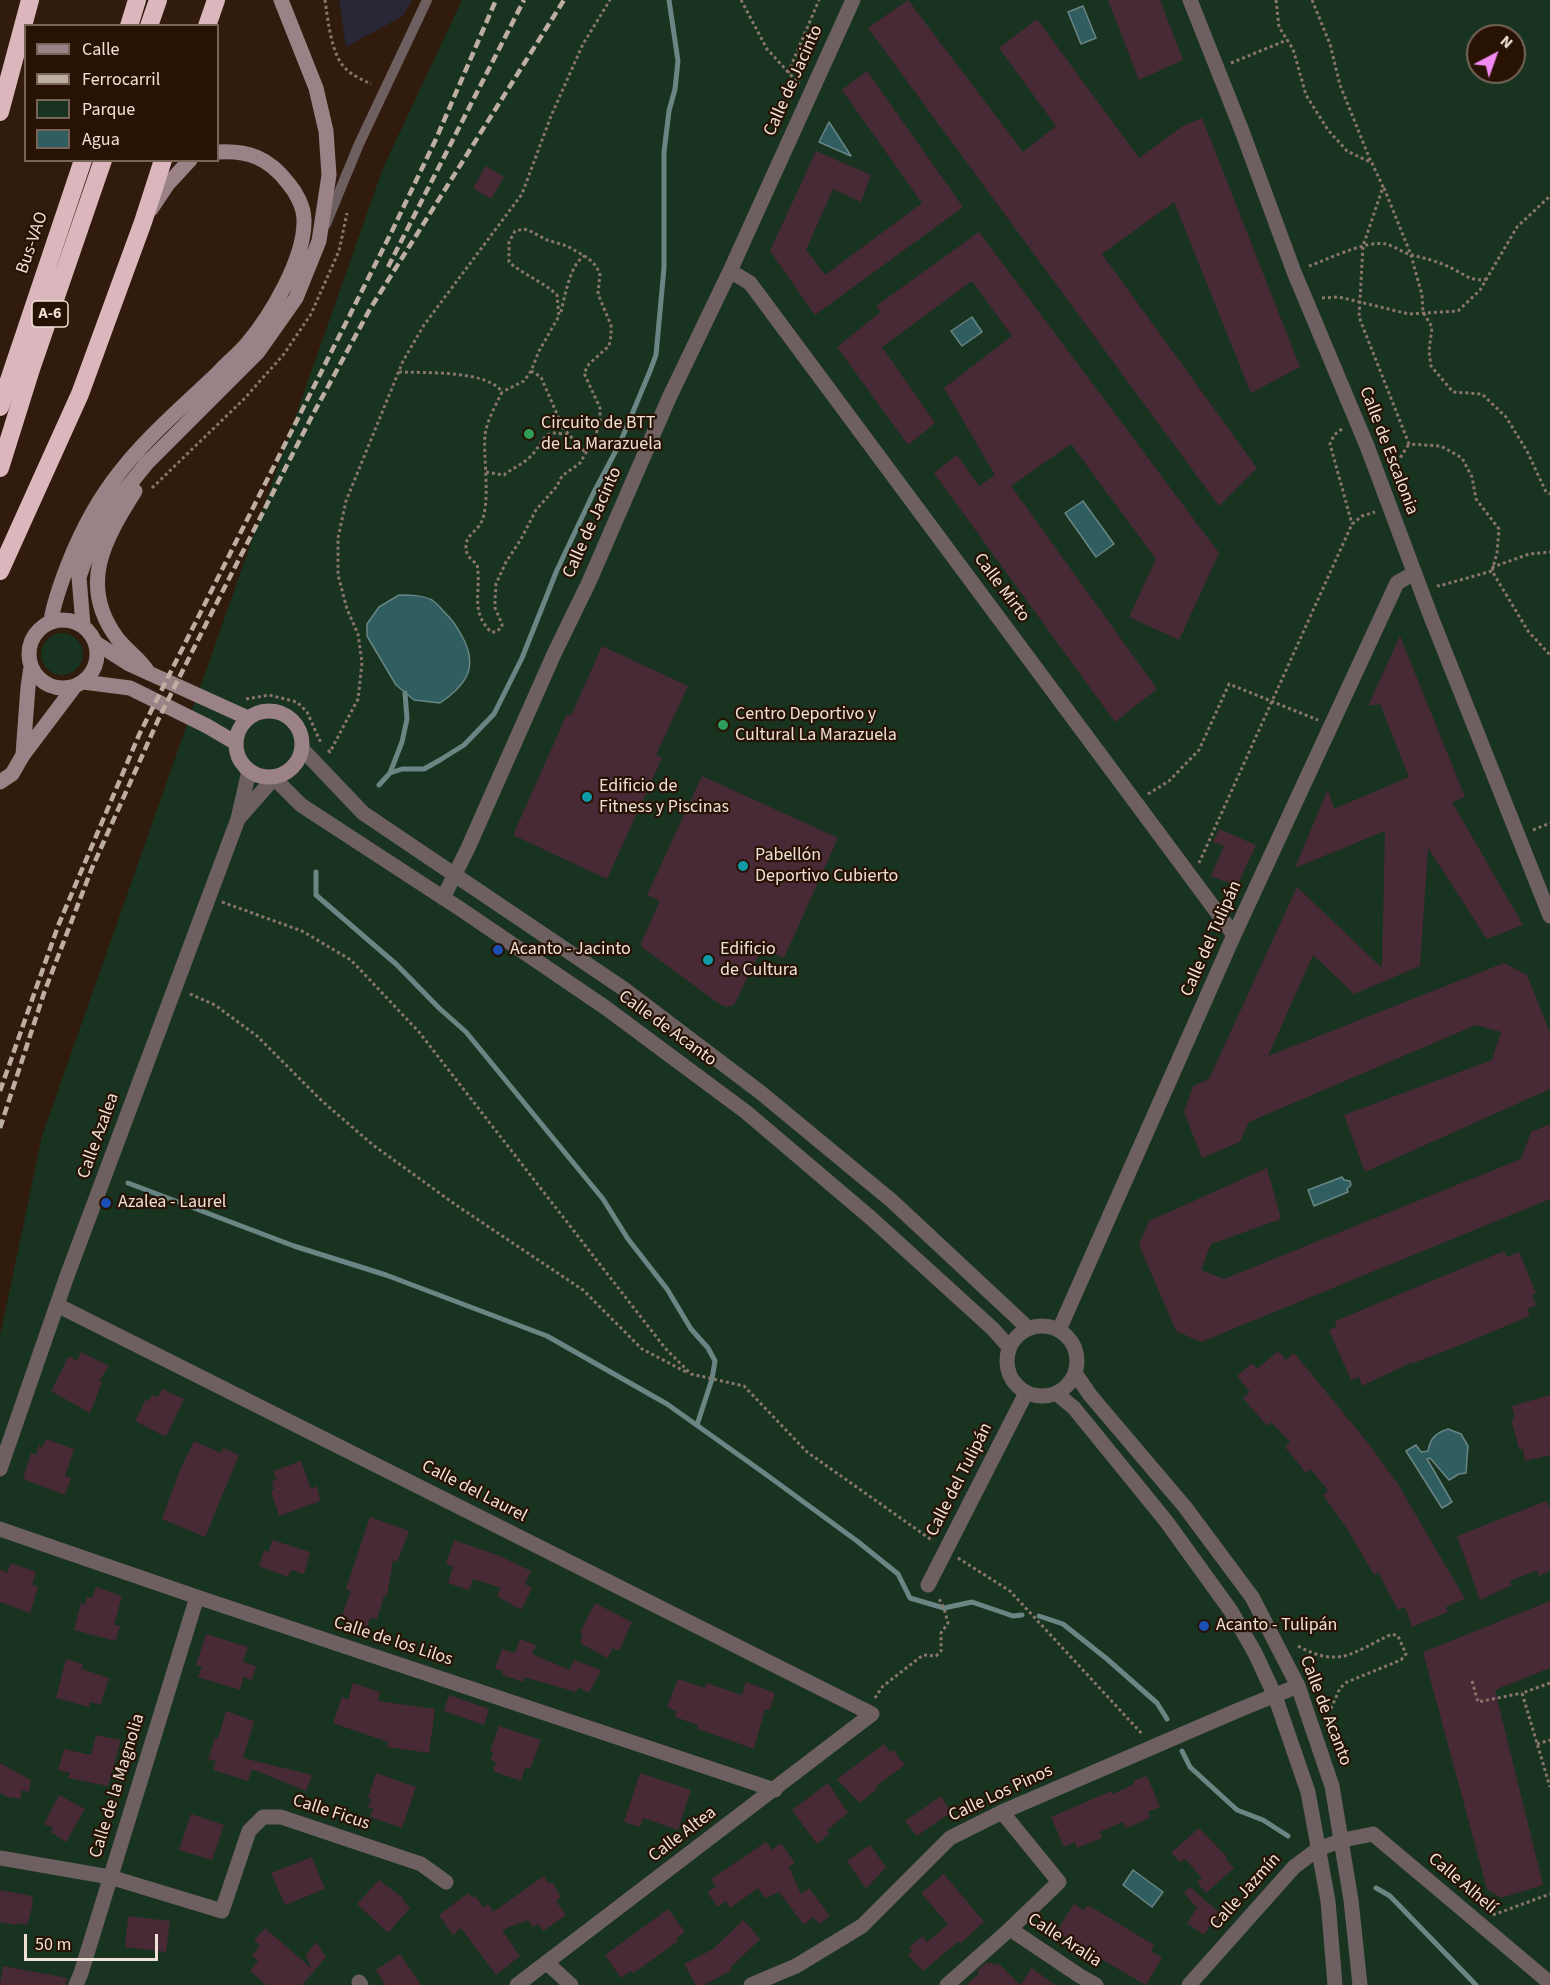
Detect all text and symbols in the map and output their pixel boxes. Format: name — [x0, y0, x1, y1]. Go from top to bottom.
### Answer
street label: Calle de Jacinto — [760, 22, 828, 140]
legend — [24, 24, 219, 162]
north arrow — [1466, 24, 1526, 84]
text: N — [1495, 30, 1518, 54]
text: Calle — [82, 37, 119, 62]
text: Ferrocarril — [82, 67, 160, 92]
text: Parque — [82, 97, 135, 122]
text: Agua — [82, 127, 120, 152]
street label: Bus-VAO — [12, 209, 54, 277]
road number: A-6 — [32, 301, 68, 327]
street label: Calle de Escalonia — [1354, 384, 1422, 518]
place label: Circuito de BTT de La Marazuela — [541, 413, 662, 456]
marker: Circuito de BTT de La Marazuela — [522, 427, 536, 441]
street label: Calle de Jacinto — [559, 464, 627, 582]
street label: Calle Mirto — [968, 549, 1034, 627]
place label: Centro Deportivo y Cultural La Marazuela — [735, 704, 897, 746]
marker: Centro Deportivo y Cultural La Marazuela — [716, 718, 730, 732]
place label: Edificio de Fitness y Piscinas — [599, 776, 729, 818]
marker: Edificio de Fitness y Piscinas — [580, 790, 594, 804]
place label: Pabellón Deportivo Cubierto — [755, 845, 898, 888]
marker: Pabellón Deportivo Cubierto — [736, 859, 750, 873]
street label: Calle del Tulipán — [1177, 878, 1247, 1000]
place label: Acanto - Jacinto — [510, 939, 631, 961]
place label: Edificio de Cultura — [720, 939, 798, 982]
marker: Acanto - Jacinto — [491, 943, 505, 957]
marker: Edificio de Cultura — [701, 953, 715, 967]
street label: Calle de Acanto — [614, 986, 720, 1072]
street label: Calle Azalea — [74, 1090, 124, 1182]
place label: Azalea - Laurel — [118, 1192, 226, 1214]
marker: Azalea - Laurel — [99, 1196, 113, 1210]
street label: Calle del Tulipán — [922, 1420, 998, 1540]
street label: Calle del Laurel — [418, 1456, 530, 1528]
street label: Calle de los Lilos — [331, 1613, 455, 1671]
place label: Acanto - Tulipán — [1216, 1615, 1337, 1637]
marker: Acanto - Tulipán — [1197, 1619, 1211, 1633]
street label: Calle de Acanto — [1294, 1653, 1356, 1769]
street label: Calle de la Magnolia — [86, 1711, 150, 1861]
street label: Calle Los Pinos — [946, 1761, 1056, 1827]
street label: Calle Ficus — [290, 1790, 372, 1836]
street label: Calle Altea — [645, 1803, 721, 1867]
street label: Calle Jazmín — [1206, 1849, 1286, 1935]
street label: Calle Alhelí — [1423, 1849, 1501, 1919]
street label: Calle Aralia — [1023, 1909, 1105, 1973]
scale bar — [27, 1922, 160, 1960]
text: 50 m — [35, 1932, 71, 1957]

